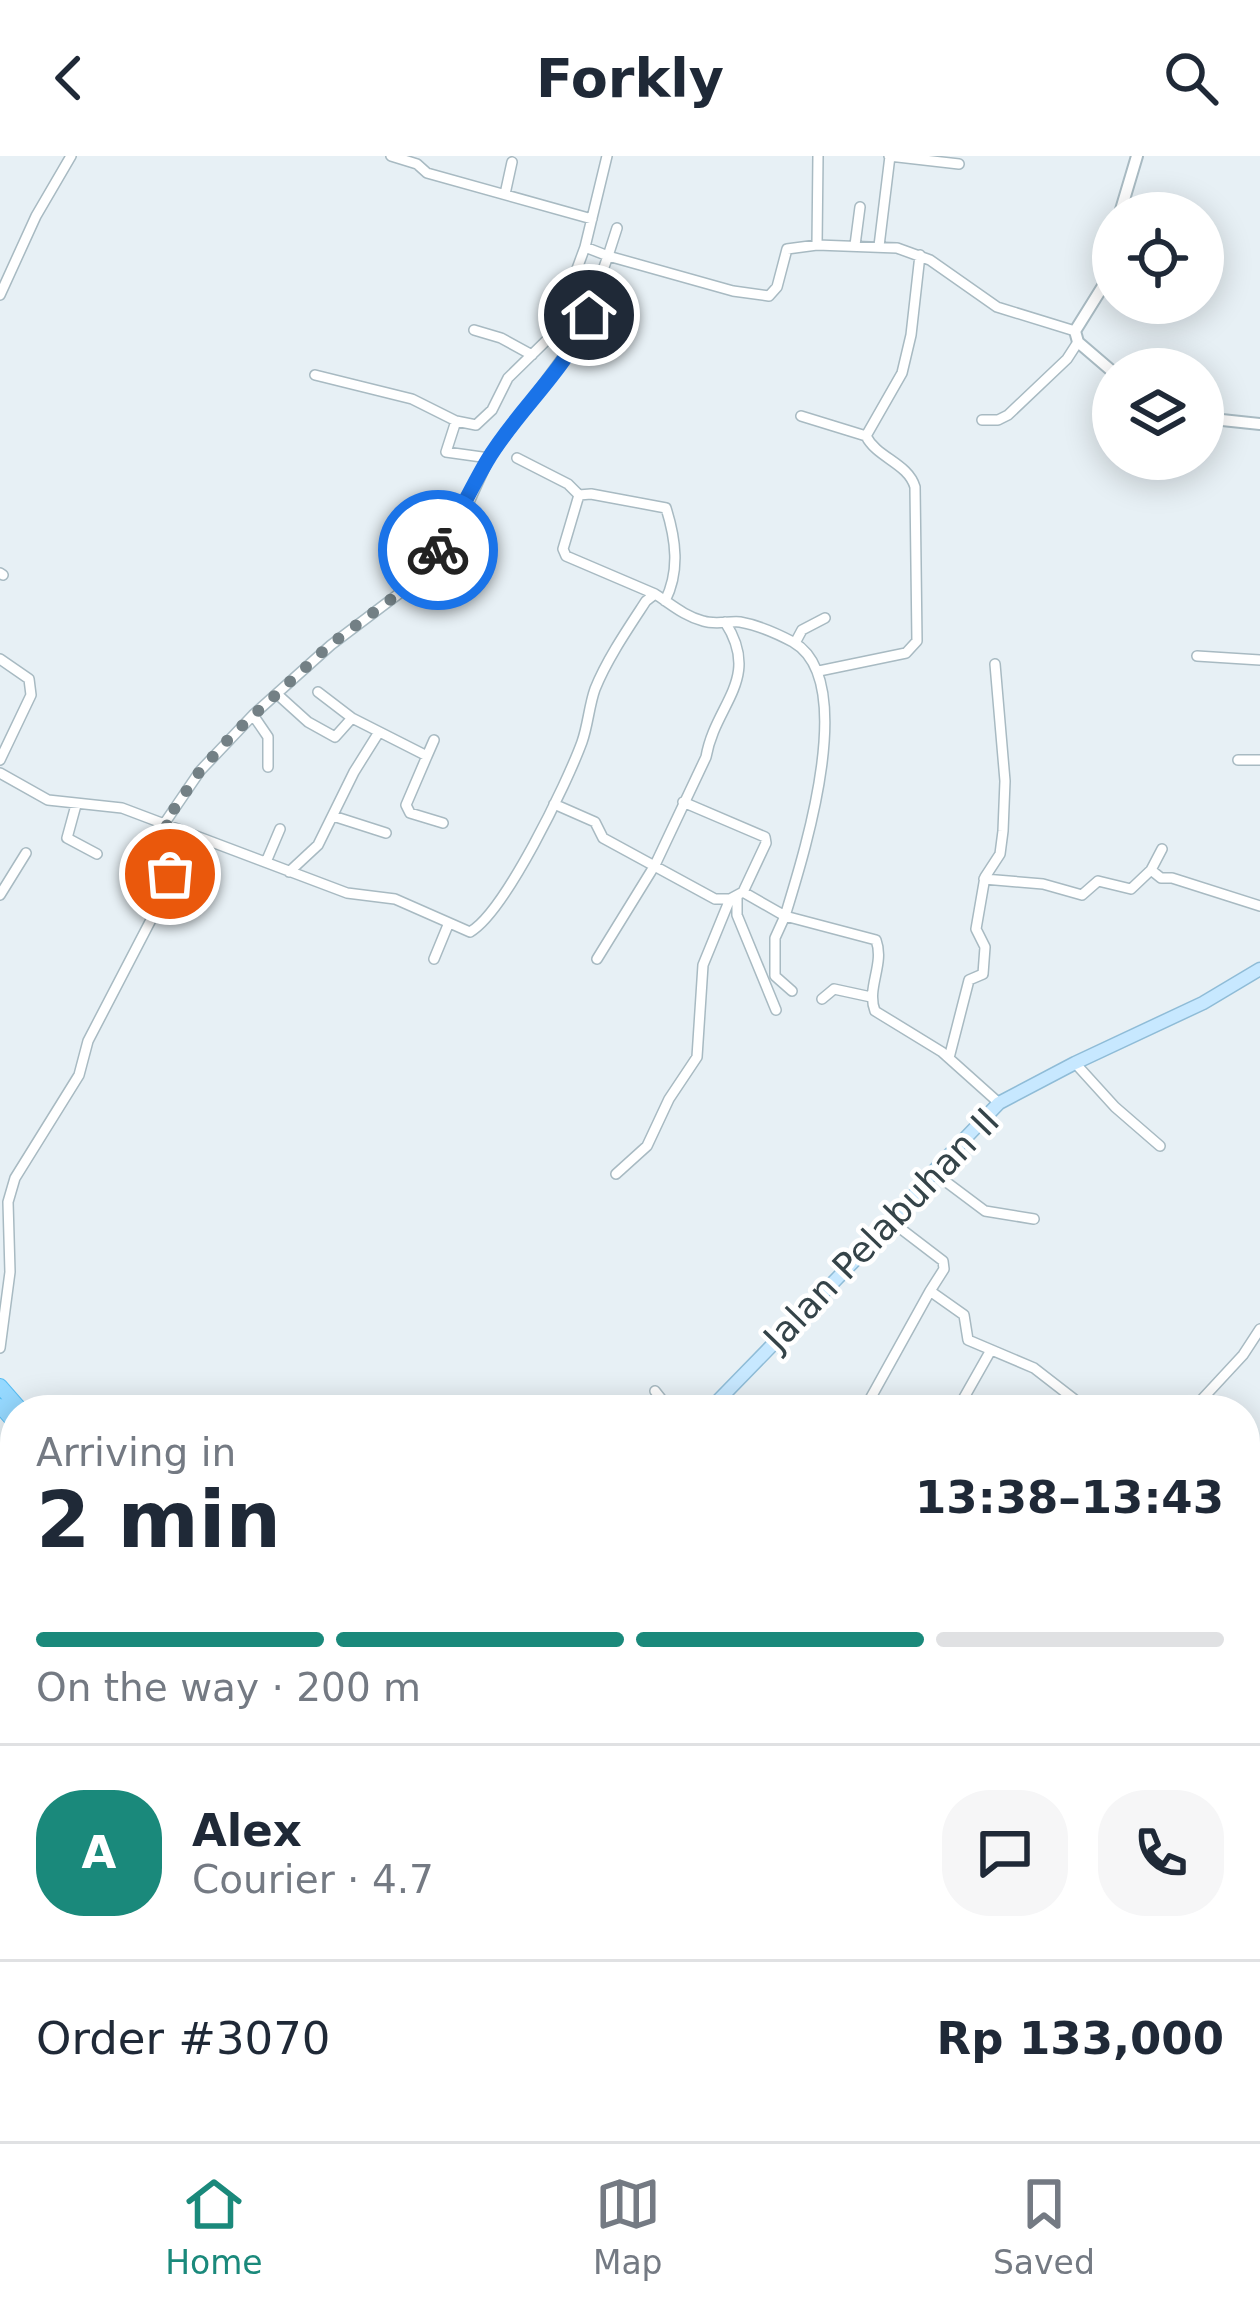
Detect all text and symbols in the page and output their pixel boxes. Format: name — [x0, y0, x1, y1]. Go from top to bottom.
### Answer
icon: back — [36, 45, 102, 111]
icon: search — [1158, 45, 1224, 111]
text: Forkly — [536, 47, 724, 110]
map controls — [1092, 192, 1224, 480]
button: locate — [1092, 192, 1224, 324]
pin — [538, 264, 640, 366]
icon: home — [556, 282, 622, 348]
button: layers — [1092, 348, 1224, 480]
courier — [378, 490, 498, 610]
icon: bike — [405, 517, 471, 583]
pin — [119, 823, 221, 925]
icon: bag — [137, 841, 203, 907]
street label: Jalan Pelabuhan II — [754, 1100, 1007, 1360]
text: Arriving in — [36, 1430, 236, 1475]
text: 13:38–13:43 — [915, 1471, 1224, 1524]
text: 2 min — [36, 1475, 281, 1565]
text: On the way · 200 m — [36, 1665, 421, 1710]
button: chat — [942, 1790, 1068, 1916]
button: phone — [1098, 1790, 1224, 1916]
text: Alex — [192, 1804, 302, 1857]
text: A — [82, 1826, 116, 1879]
text: Courier · 4.7 — [192, 1857, 434, 1902]
text: Order #3070 — [36, 2012, 330, 2065]
text: Rp 133,000 — [937, 2012, 1224, 2065]
tab: Home — [165, 2171, 263, 2282]
tab: Map — [593, 2171, 663, 2282]
tab: Saved — [993, 2171, 1095, 2282]

